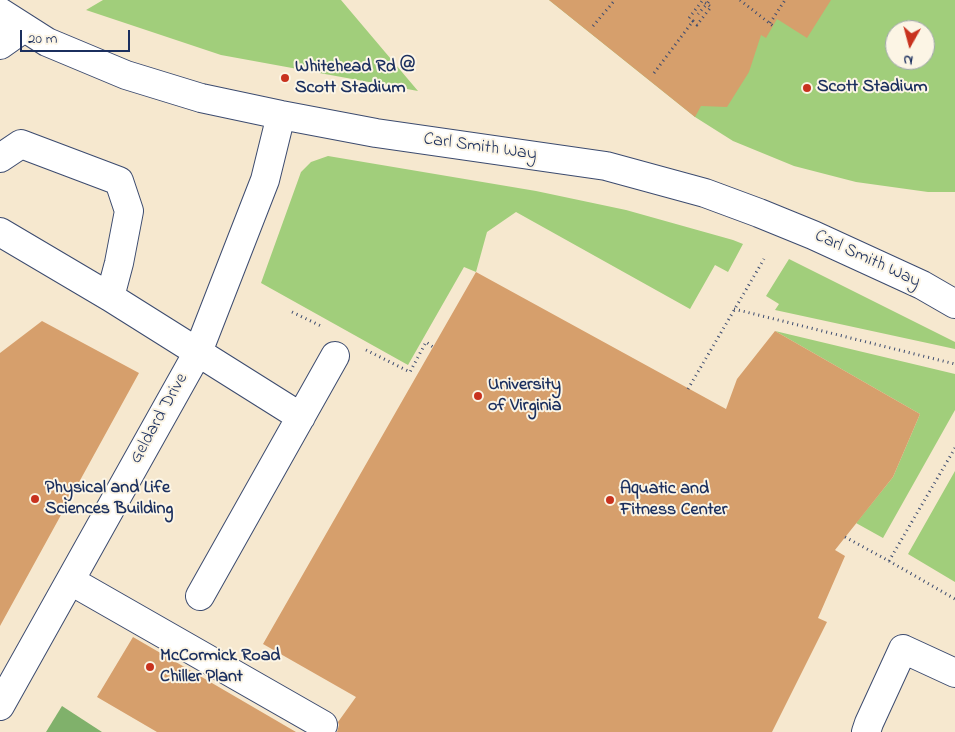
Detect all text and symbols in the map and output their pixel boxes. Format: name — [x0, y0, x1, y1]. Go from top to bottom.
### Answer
scale bar — [22, 20, 132, 52]
north arrow — [885, 20, 935, 70]
text: 20 m — [28, 28, 57, 50]
text: N — [902, 48, 914, 70]
place label: Whitehead Rd @ Scott Stadium — [295, 57, 415, 100]
marker: Whitehead Rd @ Scott Stadium — [279, 72, 291, 84]
place label: Scott Stadium — [817, 77, 927, 99]
marker: Scott Stadium — [801, 82, 813, 94]
street label: Carl Smith Way — [422, 129, 538, 167]
street label: Carl Smith Way — [811, 226, 923, 294]
street label: Geldard Drive — [126, 370, 194, 468]
place label: University of Virginia — [488, 375, 562, 418]
marker: University of Virginia — [472, 390, 484, 402]
place label: Physical and Life Sciences Building — [45, 478, 173, 520]
place label: Aquatic and Fitness Center — [620, 479, 727, 522]
marker: Physical and Life Sciences Building — [29, 493, 41, 505]
marker: Aquatic and Fitness Center — [604, 494, 616, 506]
place label: McCormick Road Chiller Plant — [160, 646, 280, 689]
marker: McCormick Road Chiller Plant — [144, 661, 156, 673]

